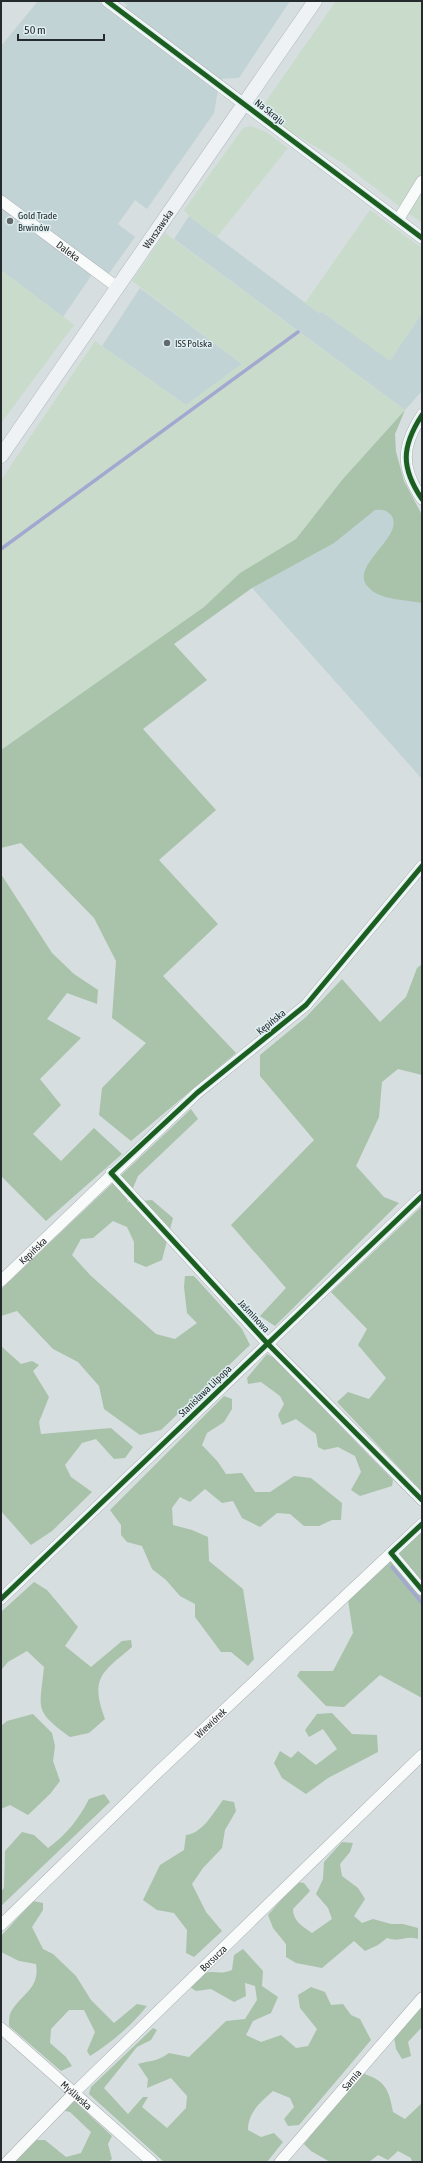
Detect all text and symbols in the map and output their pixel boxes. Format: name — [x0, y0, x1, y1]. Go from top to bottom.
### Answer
scale bar — [18, 16, 104, 42]
text: 50 m — [24, 23, 46, 37]
street label: Na Skraju — [253, 97, 287, 127]
street label: Warszawska — [140, 207, 175, 250]
place label: Gold Trade Brwinów — [18, 210, 58, 233]
marker: Gold Trade Brwinów — [5, 216, 15, 226]
street label: Daleka — [55, 239, 83, 264]
marker: ISS Polska — [162, 338, 172, 348]
place label: ISS Polska — [175, 338, 212, 349]
street label: Kępińska — [254, 1007, 288, 1037]
street label: Kępińska — [17, 1235, 49, 1266]
street label: Jaśminowa — [236, 1297, 272, 1335]
street label: Stanisława Lilpopa — [176, 1363, 234, 1419]
street label: Wiewiórek — [192, 1705, 229, 1740]
street label: Borsucza — [197, 1942, 229, 1973]
street label: Sarnia — [339, 2067, 363, 2092]
street label: Myśliwska — [59, 2078, 95, 2112]

